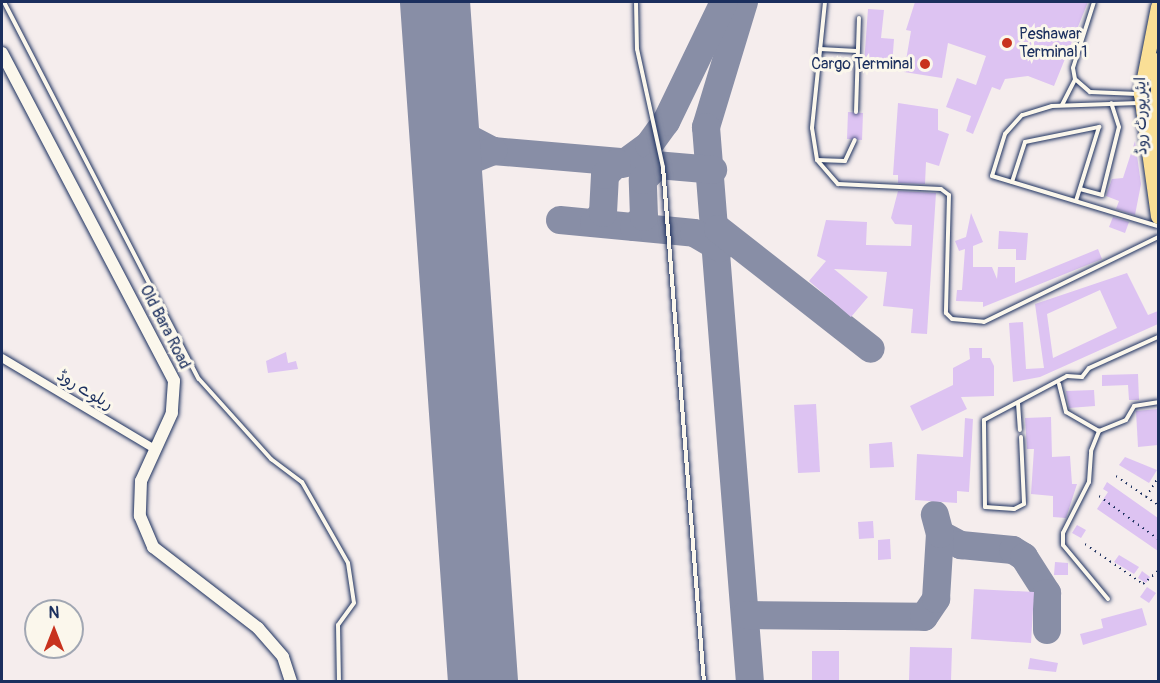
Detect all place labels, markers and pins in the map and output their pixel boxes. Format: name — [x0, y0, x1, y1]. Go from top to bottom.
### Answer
place label: Peshawar Terminal 1 — [1019, 24, 1087, 62]
marker: Peshawar Terminal 1 — [1000, 36, 1014, 50]
place label: Cargo Terminal — [811, 54, 913, 74]
marker: Cargo Terminal — [918, 57, 932, 71]

